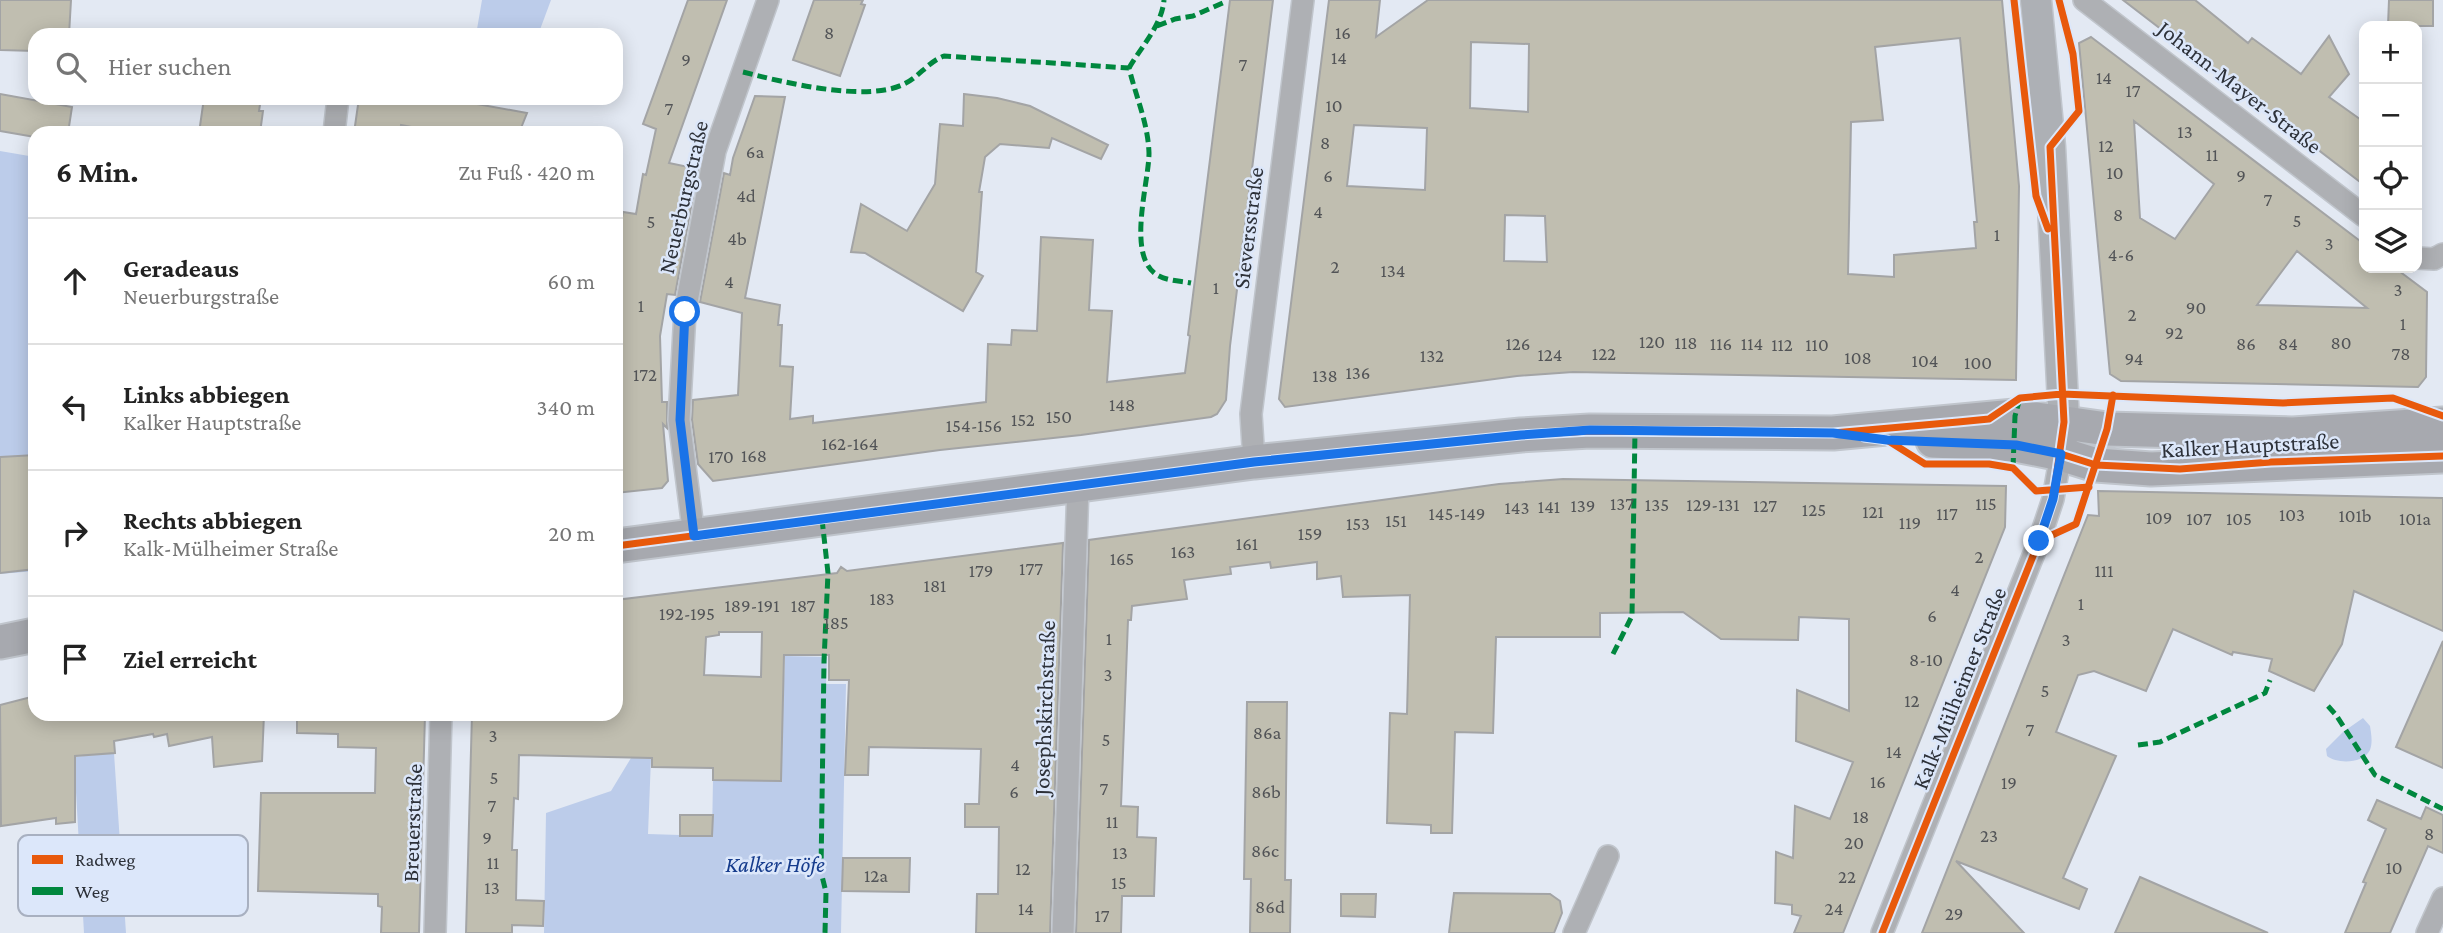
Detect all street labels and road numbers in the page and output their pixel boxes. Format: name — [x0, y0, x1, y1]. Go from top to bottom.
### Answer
street label: Johann-Mayer-Straße — [2151, 14, 2327, 159]
street label: Neuerburgstraße — [653, 118, 713, 276]
street label: Sieversstraße — [1228, 166, 1268, 290]
street label: Kalker Hauptstraße — [2160, 427, 2340, 463]
street label: Kalk-Mülheimer Straße — [1907, 583, 2011, 793]
street label: Josephskirchstraße — [1028, 620, 1060, 798]
street label: Breuerstraße — [397, 763, 427, 883]

